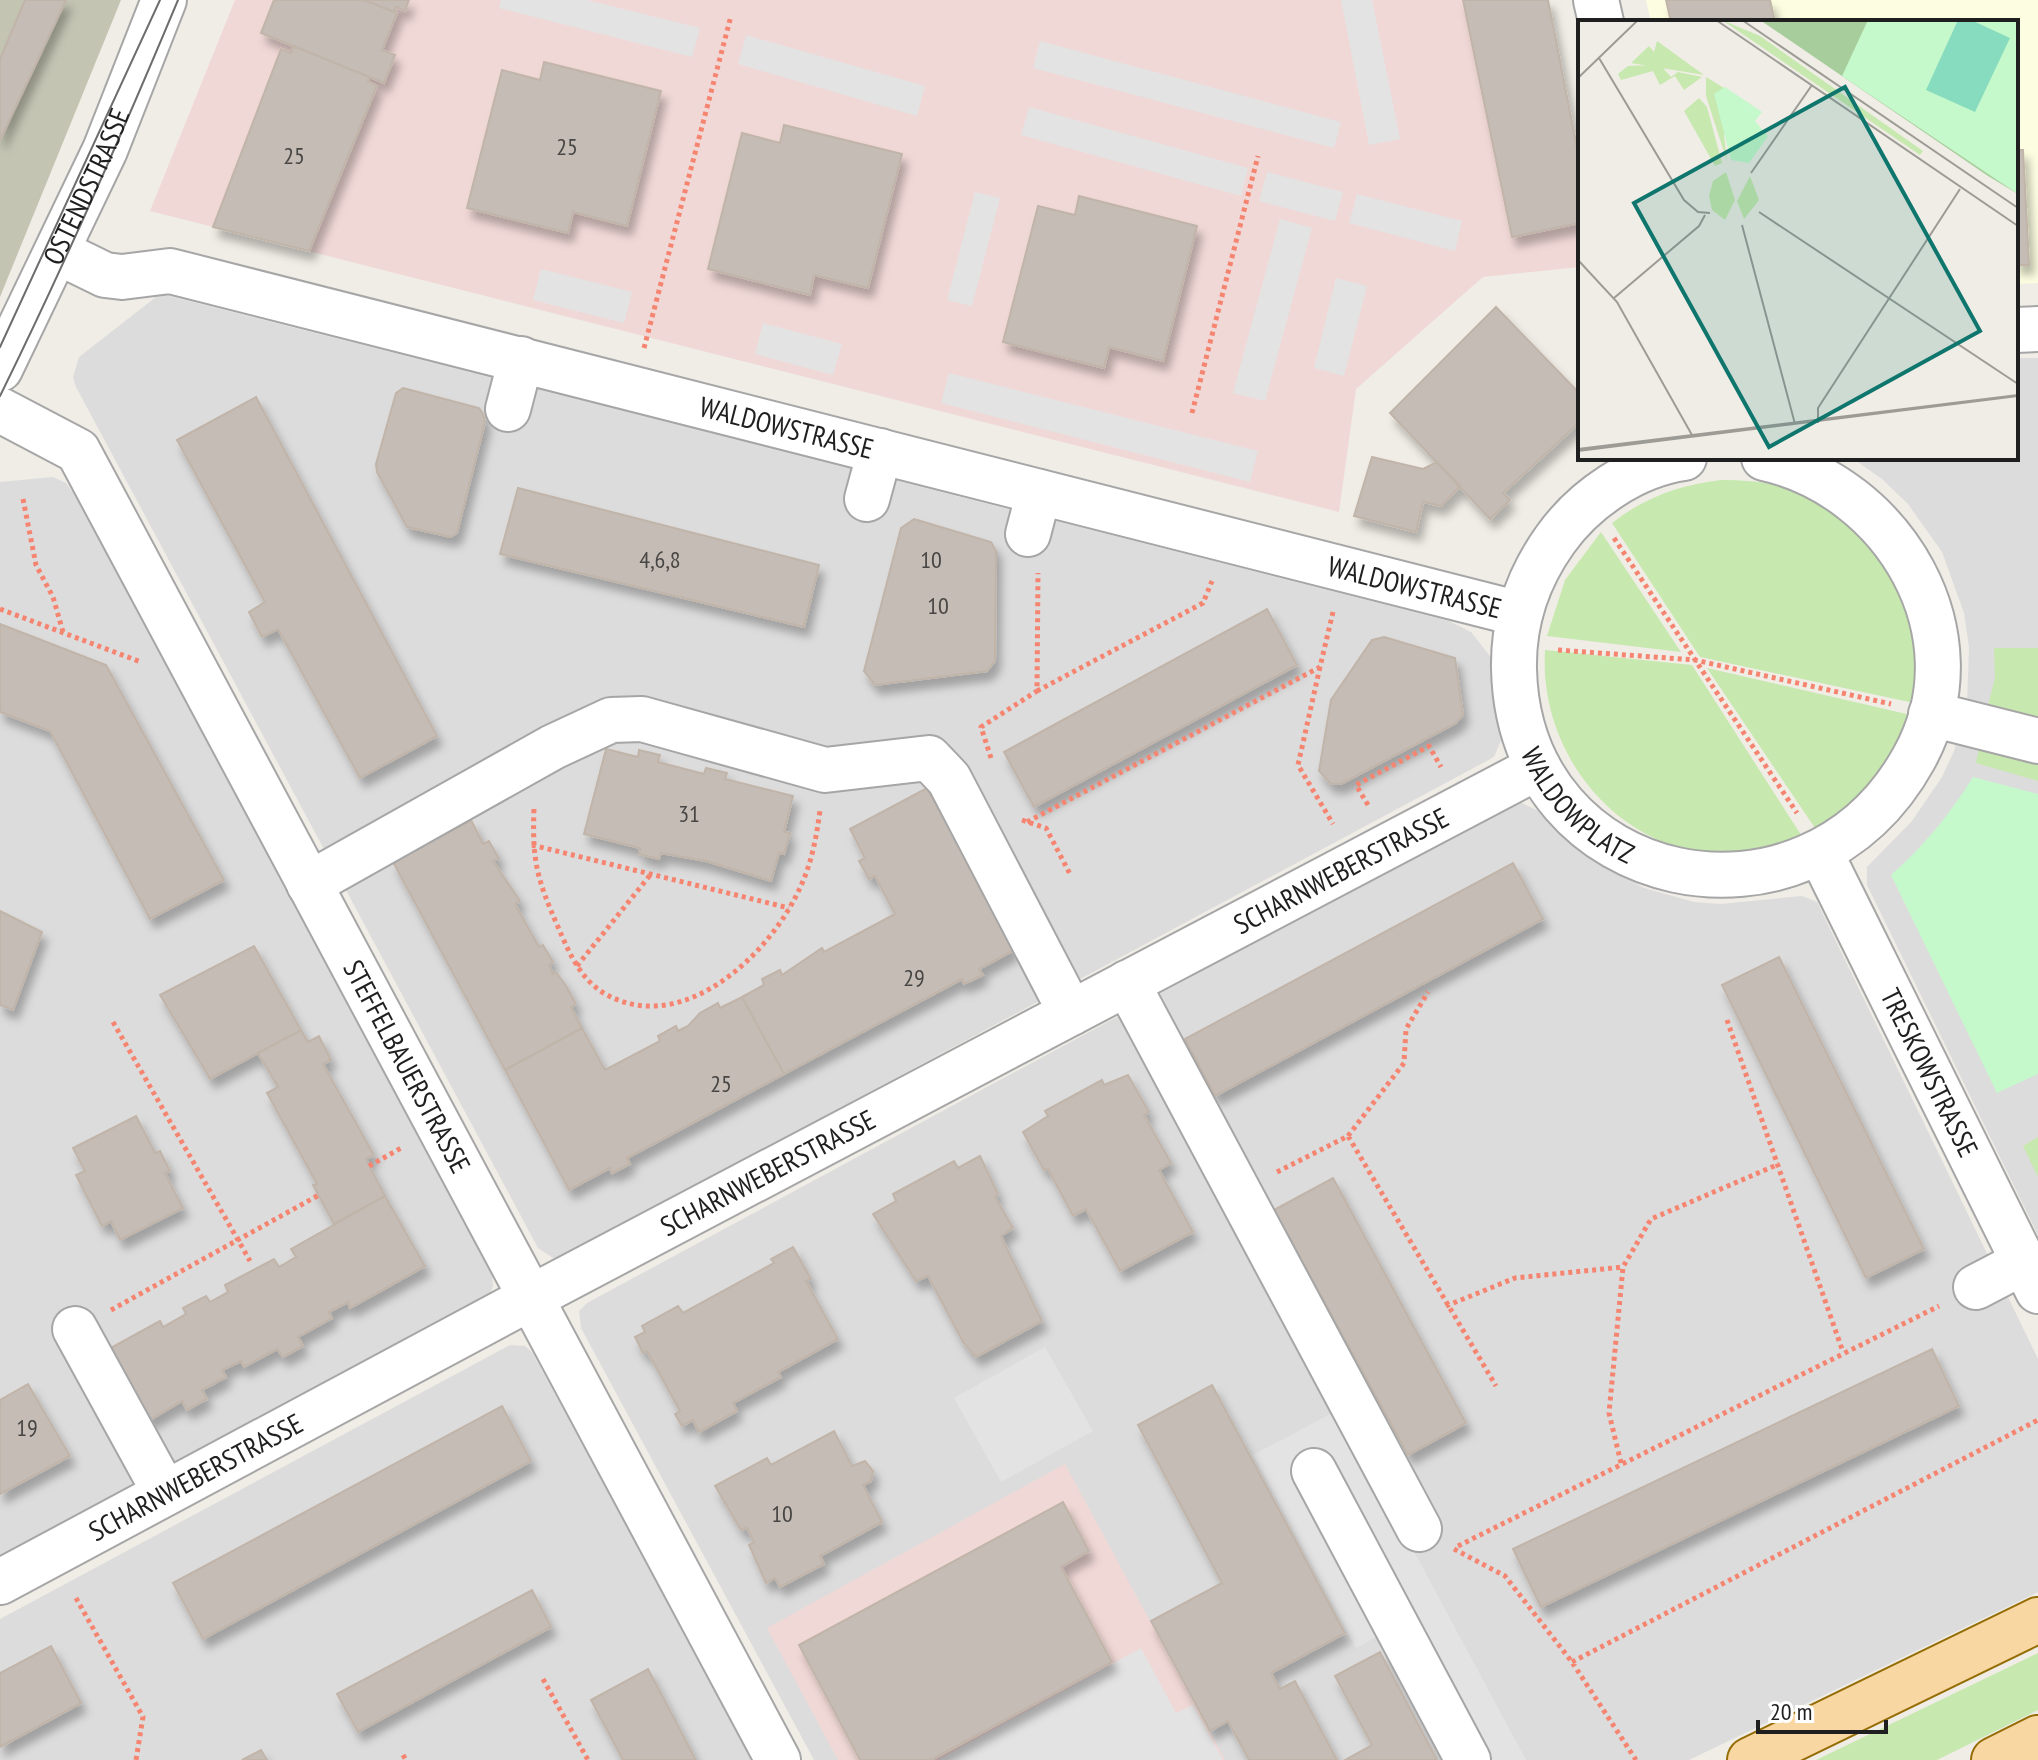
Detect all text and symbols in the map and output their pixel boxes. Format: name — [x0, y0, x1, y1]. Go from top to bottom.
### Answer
inset map — [1578, 20, 2018, 460]
street label: OSTENDSTRASSE — [34, 103, 138, 270]
house number: 25 — [556, 131, 578, 162]
house number: 25 — [283, 140, 305, 171]
street label: WALDOWSTRASSE — [696, 387, 878, 467]
house number: 4,6,8 — [639, 544, 681, 575]
house number: 10 — [920, 544, 942, 575]
street label: WALDOWSTRASSE — [1324, 547, 1506, 627]
house number: 10 — [927, 590, 949, 621]
street label: WALDOWPLATZ — [1513, 741, 1641, 872]
house number: 31 — [678, 798, 700, 829]
street label: SCHARNWEBERSTRASSE — [1227, 799, 1455, 942]
street label: STEFFELBAUERSTRASSE — [335, 953, 480, 1179]
house number: 29 — [903, 962, 925, 993]
street label: TRESKOWSTRASSE — [1873, 982, 1987, 1163]
house number: 25 — [710, 1068, 732, 1099]
street label: SCHARNWEBERSTRASSE — [654, 1101, 881, 1244]
street label: SCHARNWEBERSTRASSE — [82, 1404, 309, 1549]
house number: 19 — [16, 1412, 38, 1443]
house number: 10 — [771, 1498, 793, 1529]
scale bar — [1758, 1684, 1886, 1734]
text: 20 m — [1770, 1696, 1812, 1727]

